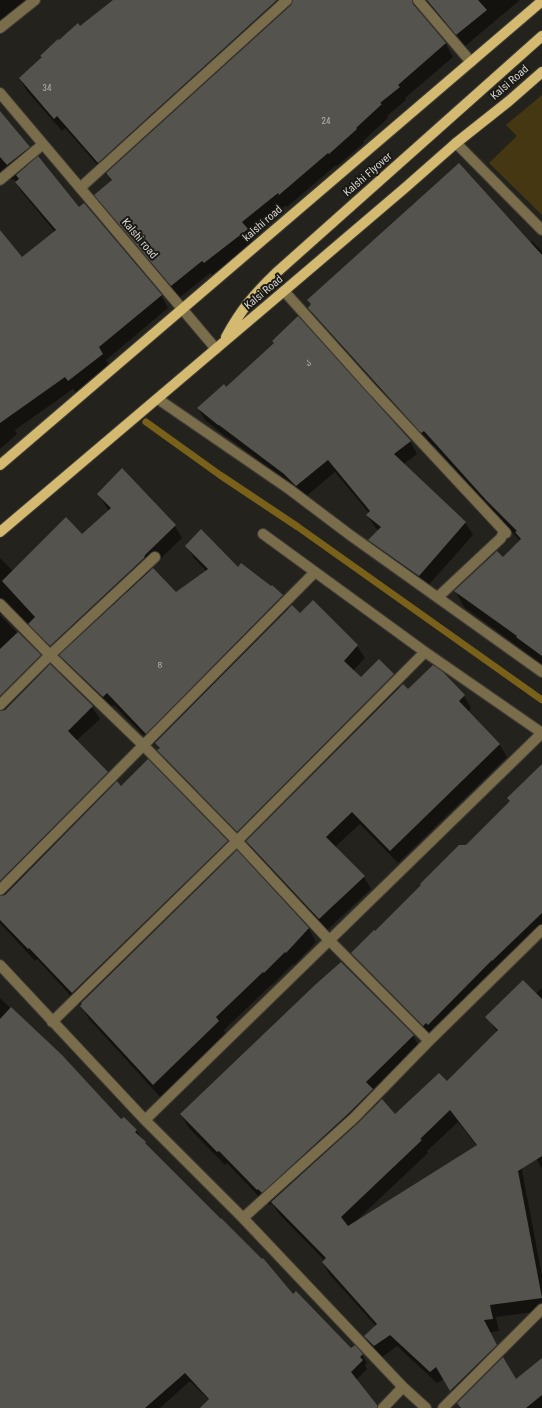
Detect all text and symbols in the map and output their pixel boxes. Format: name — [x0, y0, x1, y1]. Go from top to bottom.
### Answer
street label: Kalsi Road — [488, 63, 532, 103]
house number: 34 — [43, 84, 51, 94]
house number: 24 — [322, 117, 330, 127]
street label: Kalshi Flyover — [341, 150, 395, 200]
street label: kalshi road — [241, 203, 285, 245]
street label: Kalshi road — [118, 216, 160, 262]
street label: Kalsi Road — [242, 273, 286, 313]
house number: ১ — [306, 359, 312, 369]
house number: ৪ — [157, 661, 163, 671]

